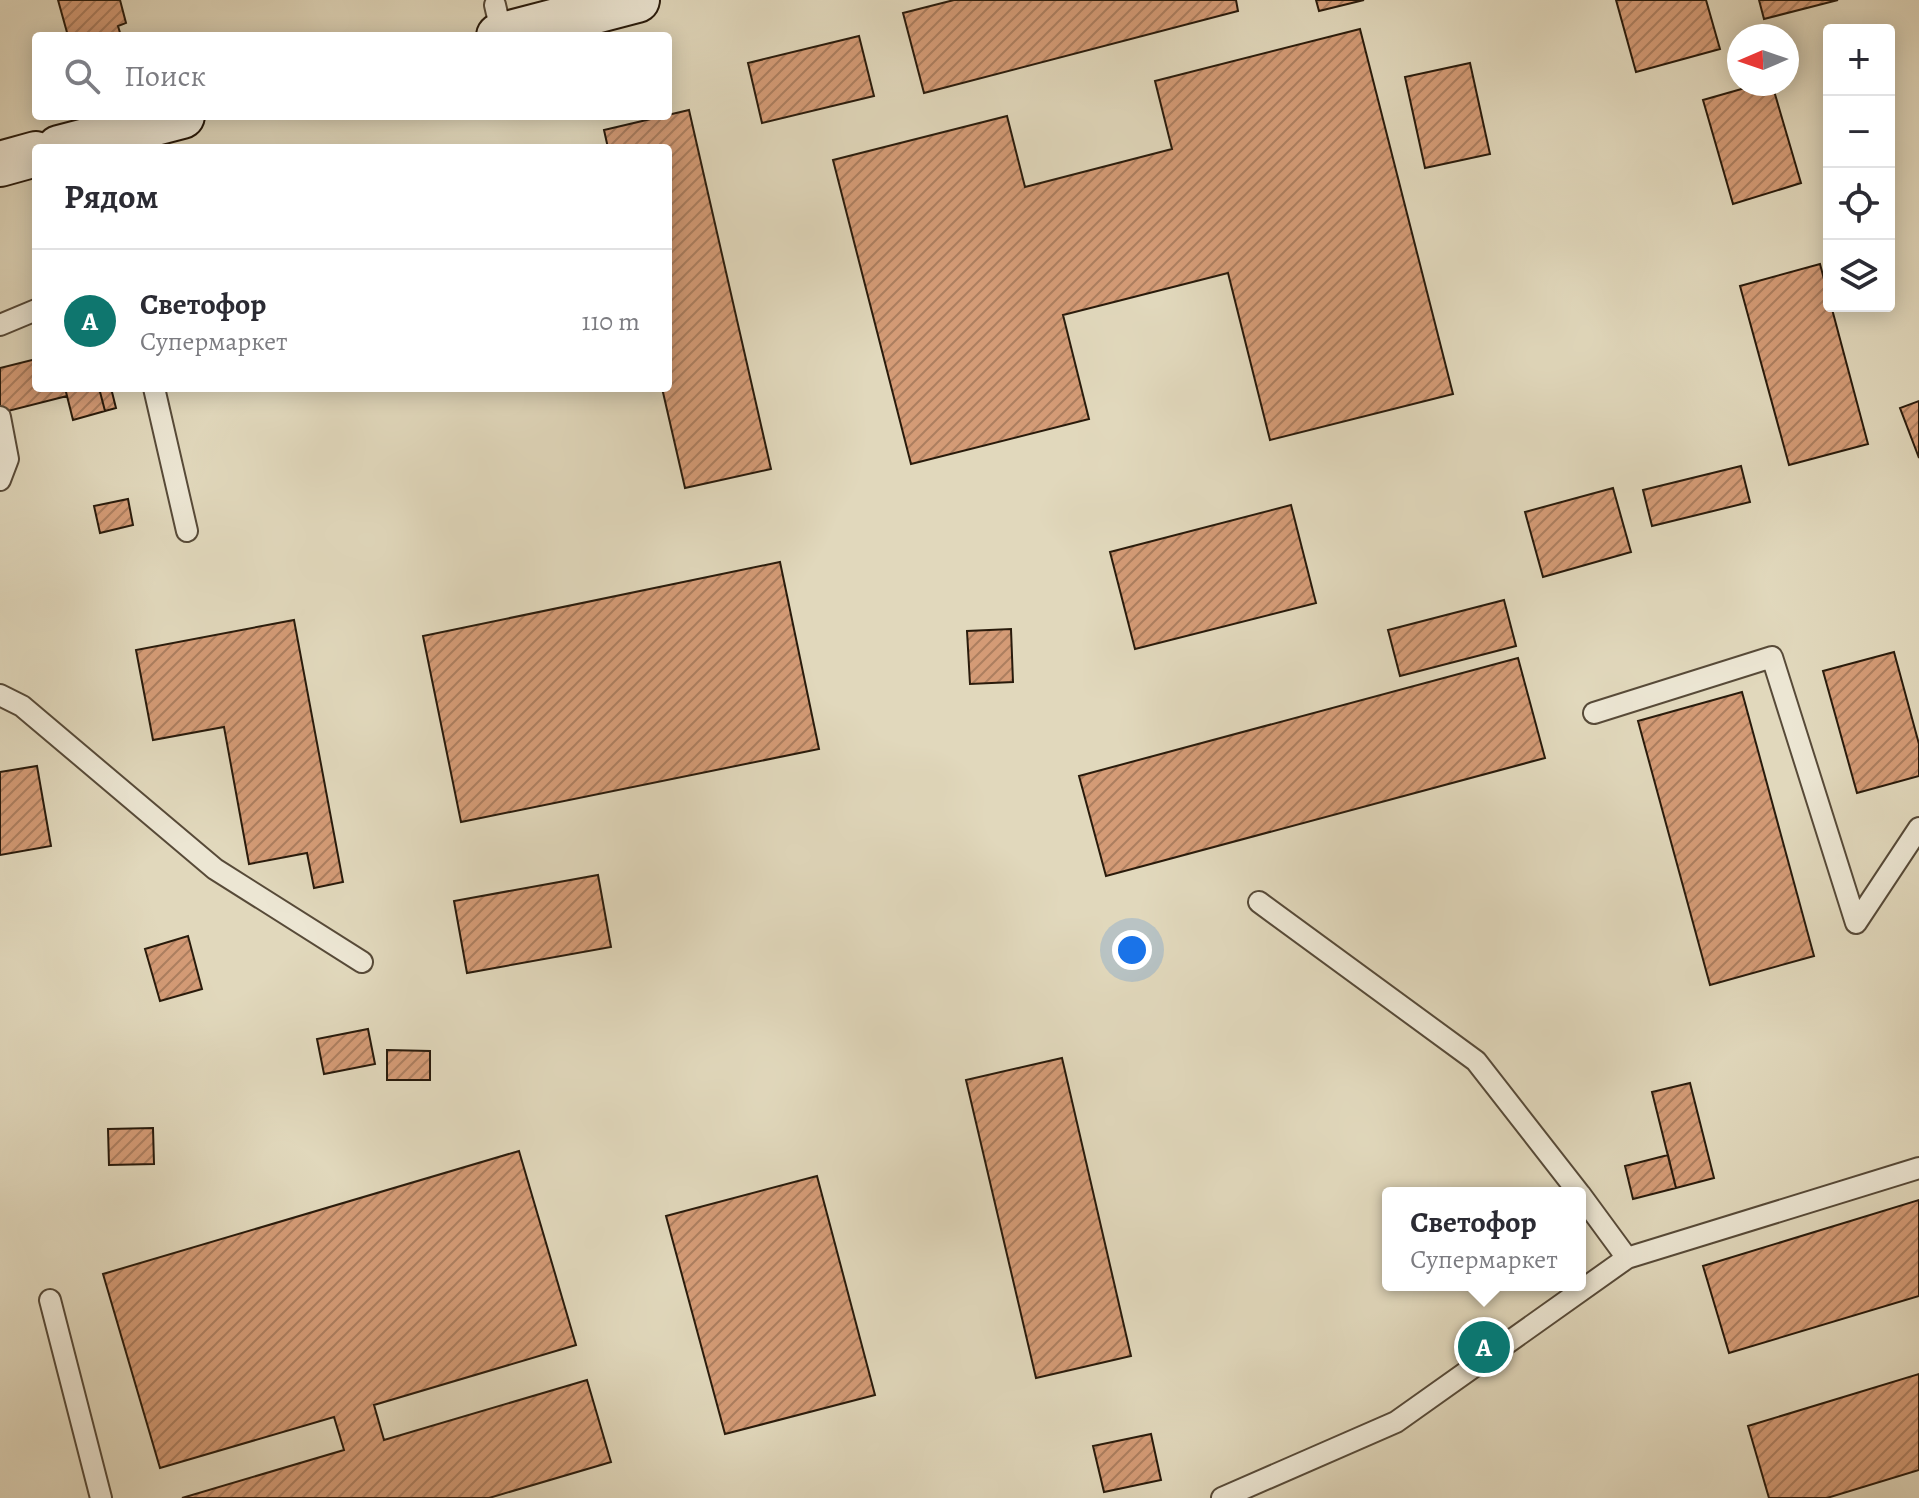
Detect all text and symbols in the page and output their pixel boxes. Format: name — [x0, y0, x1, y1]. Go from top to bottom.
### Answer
north arrow — [1727, 24, 1799, 96]
map controls — [1823, 24, 1895, 312]
button: + — [1823, 24, 1895, 96]
search box — [32, 32, 672, 120]
icon: search — [60, 54, 104, 98]
text: Поиск — [124, 56, 206, 96]
button: − — [1823, 96, 1895, 168]
button: locate — [1823, 168, 1895, 240]
text: Рядом — [64, 173, 158, 220]
button: layers — [1823, 240, 1895, 312]
text: Светофор — [140, 284, 266, 324]
text: A — [82, 304, 98, 339]
text: 110 m — [582, 304, 640, 339]
text: Супермаркет — [140, 324, 288, 359]
your location — [1112, 930, 1152, 970]
popup — [1382, 1187, 1586, 1291]
text: Светофор — [1410, 1202, 1537, 1242]
text: Супермаркет — [1410, 1242, 1558, 1277]
pin: A — [1458, 1317, 1510, 1377]

